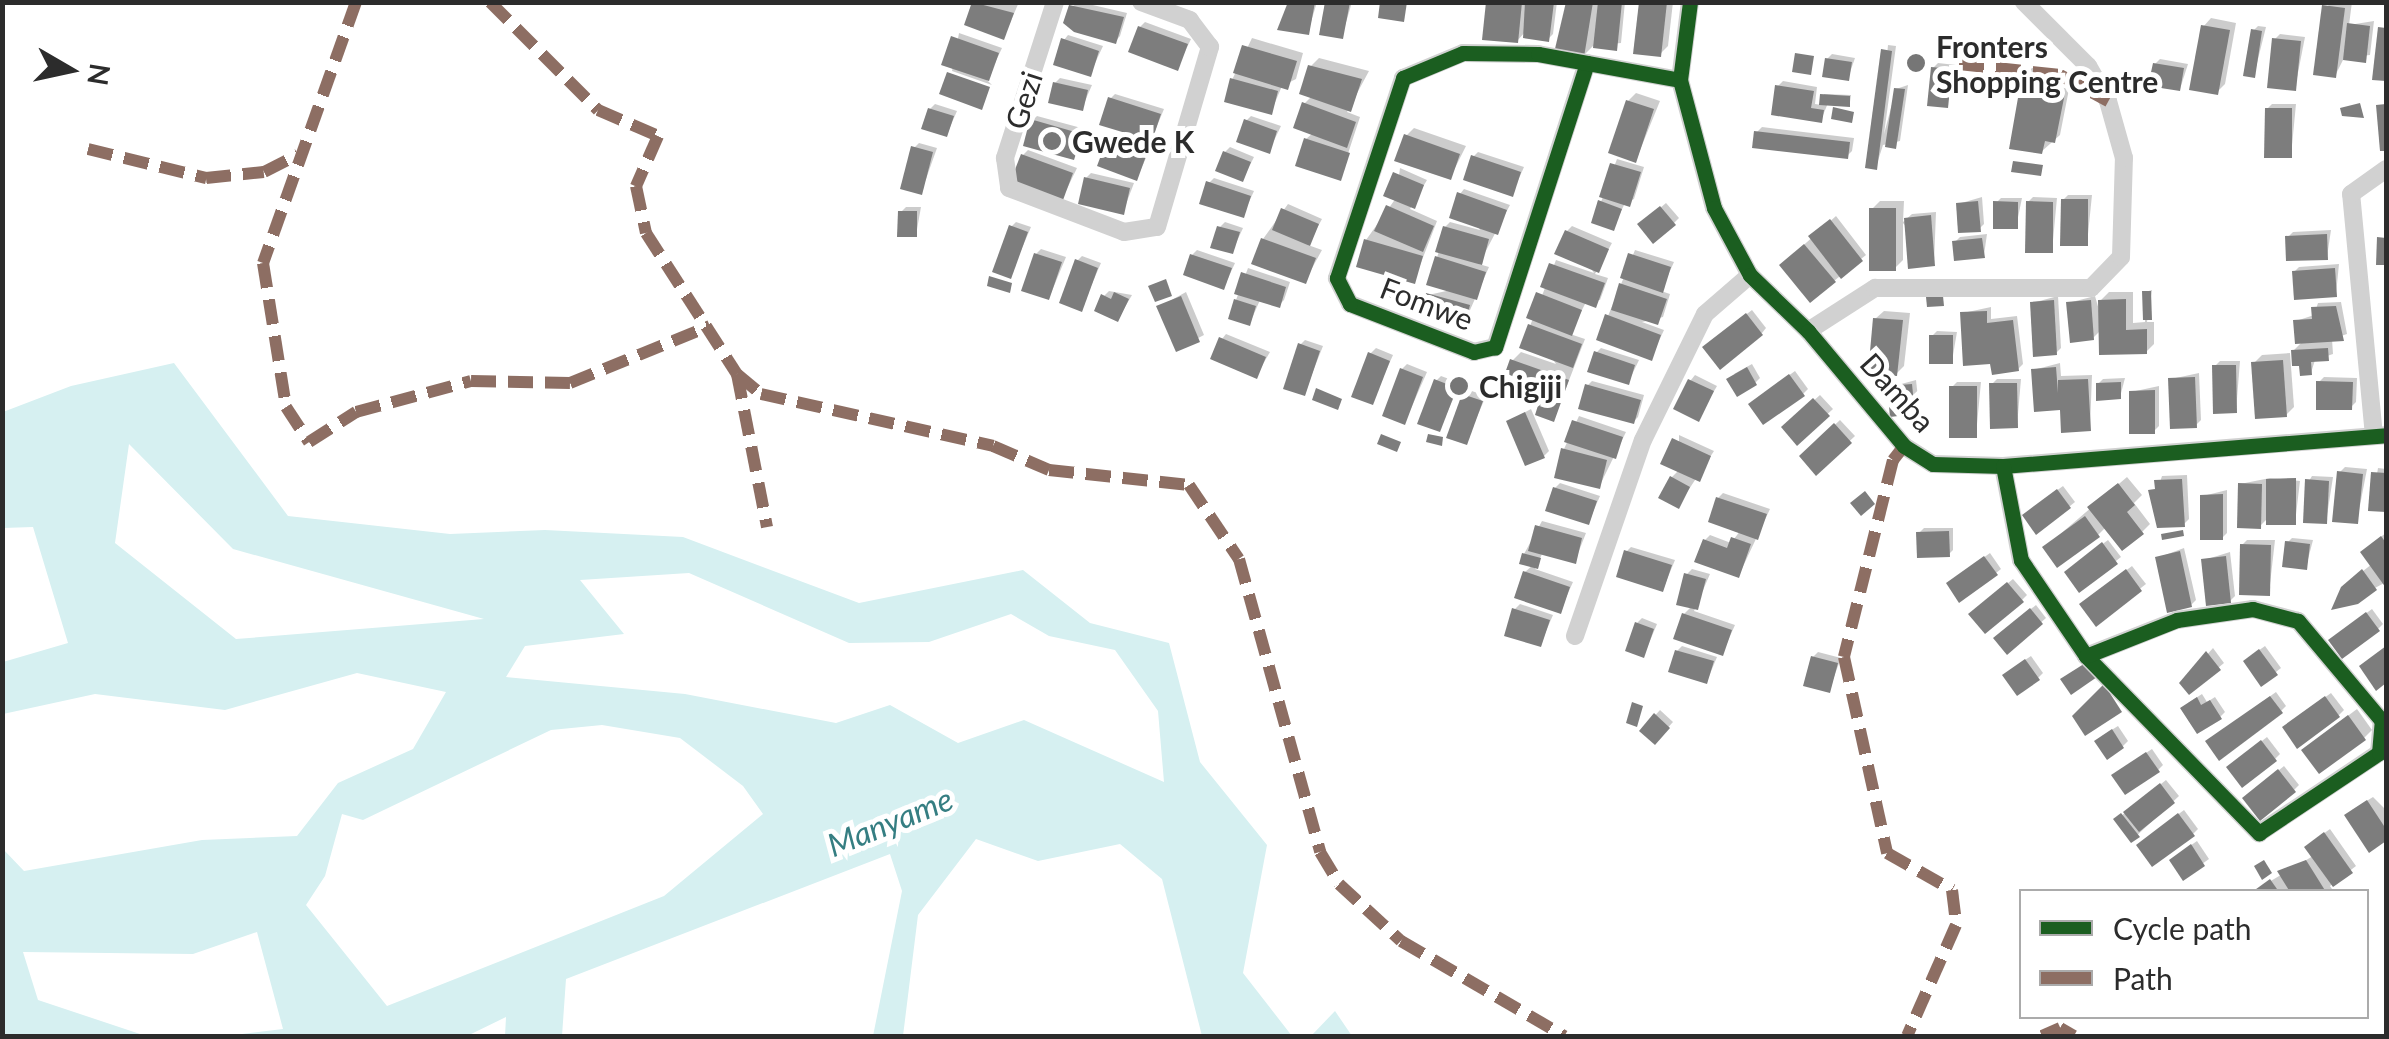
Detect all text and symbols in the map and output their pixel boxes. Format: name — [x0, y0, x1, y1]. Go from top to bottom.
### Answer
north arrow — [20, 20, 120, 120]
place label: Fronters Shopping Centre — [1936, 28, 2158, 98]
marker: Fronters Shopping Centre — [1905, 52, 1927, 74]
text: N — [81, 61, 118, 88]
street label: Gezi — [997, 67, 1049, 133]
place label: Gwede K — [1072, 123, 1194, 159]
marker: Gwede K — [1041, 130, 1063, 152]
street label: Fomwe — [1376, 269, 1478, 337]
street label: Damba — [1853, 345, 1943, 439]
place label: Chigiji — [1479, 368, 1562, 404]
marker: Chigiji — [1448, 375, 1470, 397]
water label: Manyame — [822, 780, 958, 864]
legend — [2019, 889, 2369, 1019]
text: Cycle path — [2113, 910, 2252, 946]
text: Path — [2113, 960, 2173, 996]

